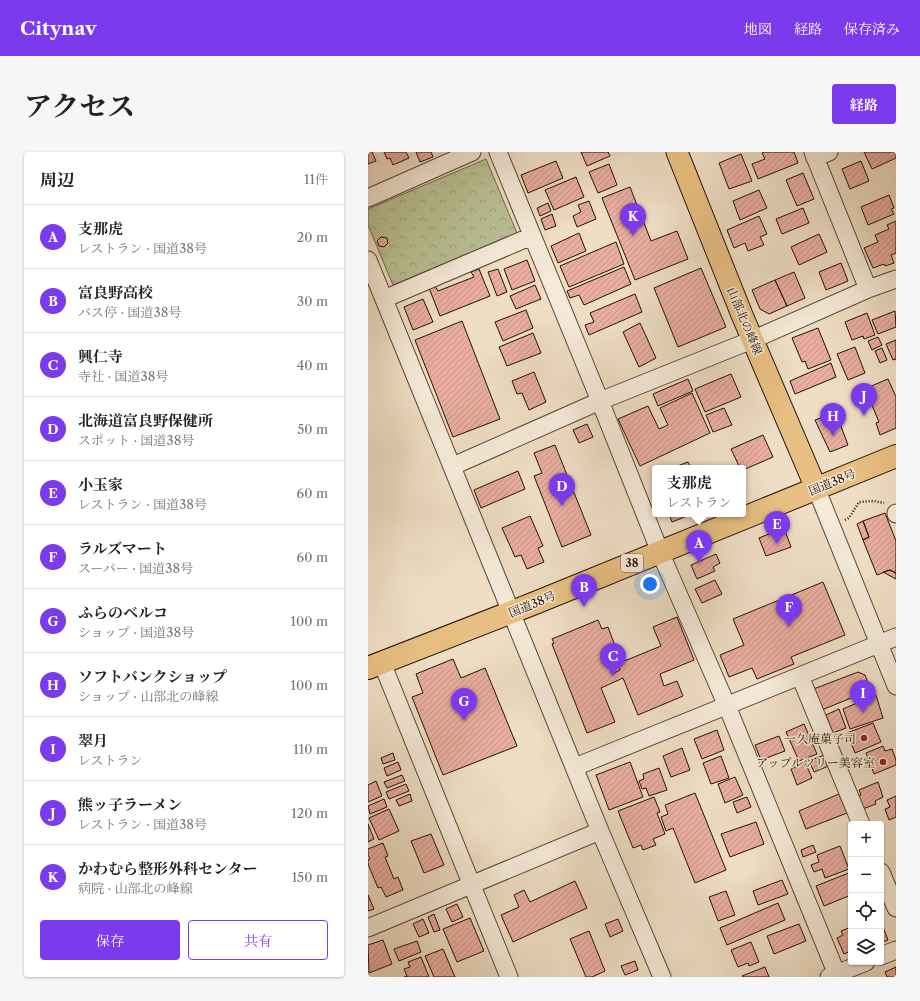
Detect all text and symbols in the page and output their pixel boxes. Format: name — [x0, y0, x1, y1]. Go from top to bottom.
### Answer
text: Citynav — [20, 17, 97, 40]
text: 地図 — [744, 20, 772, 38]
text: 経路 — [794, 20, 822, 38]
text: 保存済み — [844, 20, 900, 38]
button: 経路 — [832, 84, 896, 124]
text: アクセス — [24, 89, 135, 123]
text: 周辺 — [40, 170, 74, 190]
text: 11件 — [304, 171, 328, 187]
pin: K — [620, 203, 646, 236]
text: 支那虎 — [78, 219, 123, 238]
text: A — [48, 229, 58, 245]
text: 20 m — [297, 229, 328, 245]
text: レストラン · 国道38号 — [78, 240, 207, 256]
text: 富良野高校 — [78, 283, 153, 302]
street label: 山部北の峰線 — [724, 285, 766, 357]
text: B — [48, 293, 58, 309]
text: 30 m — [297, 293, 328, 309]
text: バス停 · 国道38号 — [78, 304, 181, 320]
text: 興仁寺 — [78, 347, 123, 366]
text: C — [48, 357, 58, 373]
text: 40 m — [297, 357, 328, 373]
text: 寺社 · 国道38号 — [78, 368, 168, 384]
pin: J — [851, 383, 877, 416]
pin: H — [820, 403, 846, 436]
text: 北海道富良野保健所 — [78, 411, 213, 430]
text: D — [47, 421, 59, 437]
text: 50 m — [297, 421, 328, 437]
text: スポット · 国道38号 — [78, 432, 194, 448]
popup — [652, 465, 746, 517]
street label: 国道38号 — [806, 466, 858, 498]
pin: D — [549, 473, 575, 506]
text: 支那虎 — [667, 473, 712, 492]
text: 小玉家 — [78, 475, 123, 494]
text: E — [48, 485, 58, 501]
text: 60 m — [297, 485, 328, 501]
text: レストラン — [667, 494, 731, 510]
text: レストラン · 国道38号 — [78, 496, 207, 512]
pin: E — [764, 511, 790, 544]
pin: A — [686, 530, 712, 563]
text: ラルズマート — [78, 539, 167, 558]
text: F — [49, 549, 57, 565]
text: 60 m — [297, 549, 328, 565]
road number: 38 — [621, 554, 643, 572]
text: スーパー · 国道38号 — [78, 560, 193, 576]
pin: B — [571, 574, 597, 607]
your location — [640, 574, 660, 594]
street label: 国道38号 — [506, 588, 558, 620]
pin: F — [776, 594, 802, 627]
text: ふらのベルコ — [78, 603, 168, 622]
text: G — [47, 613, 59, 629]
text: 100 m — [290, 613, 328, 629]
text: ショップ · 国道38号 — [78, 624, 194, 640]
pin: C — [600, 643, 626, 676]
text: ソフトバンクショップ — [78, 667, 227, 686]
text: H — [47, 677, 59, 693]
text: 100 m — [290, 677, 328, 693]
pin: I — [850, 680, 876, 713]
text: ショップ · 山部北の峰線 — [78, 688, 218, 704]
pin: G — [451, 688, 477, 721]
text: 翠月 — [78, 731, 108, 750]
place label: 一久庵菓子司 — [784, 731, 856, 746]
marker: 一久庵菓子司 — [859, 733, 869, 743]
text: I — [50, 741, 56, 757]
text: 110 m — [293, 741, 328, 757]
text: レストラン — [78, 752, 143, 768]
place label: アップルツリー美容室 — [756, 755, 875, 770]
marker: アップルツリー美容室 — [878, 757, 888, 767]
text: 熊ッ子ラーメン — [78, 795, 182, 814]
text: J — [50, 805, 56, 821]
text: 120 m — [291, 805, 328, 821]
text: レストラン · 国道38号 — [78, 816, 207, 832]
map controls — [848, 821, 884, 965]
button: + — [848, 821, 884, 857]
button: − — [848, 857, 884, 893]
text: かわむら整形外科センター — [78, 859, 257, 878]
text: K — [48, 869, 58, 885]
text: 150 m — [292, 869, 328, 885]
text: 病院 · 山部北の峰線 — [78, 880, 193, 896]
button: locate — [848, 893, 884, 929]
button: 保存 — [40, 920, 180, 960]
button: 共有 — [188, 920, 328, 960]
button: layers — [848, 929, 884, 965]

